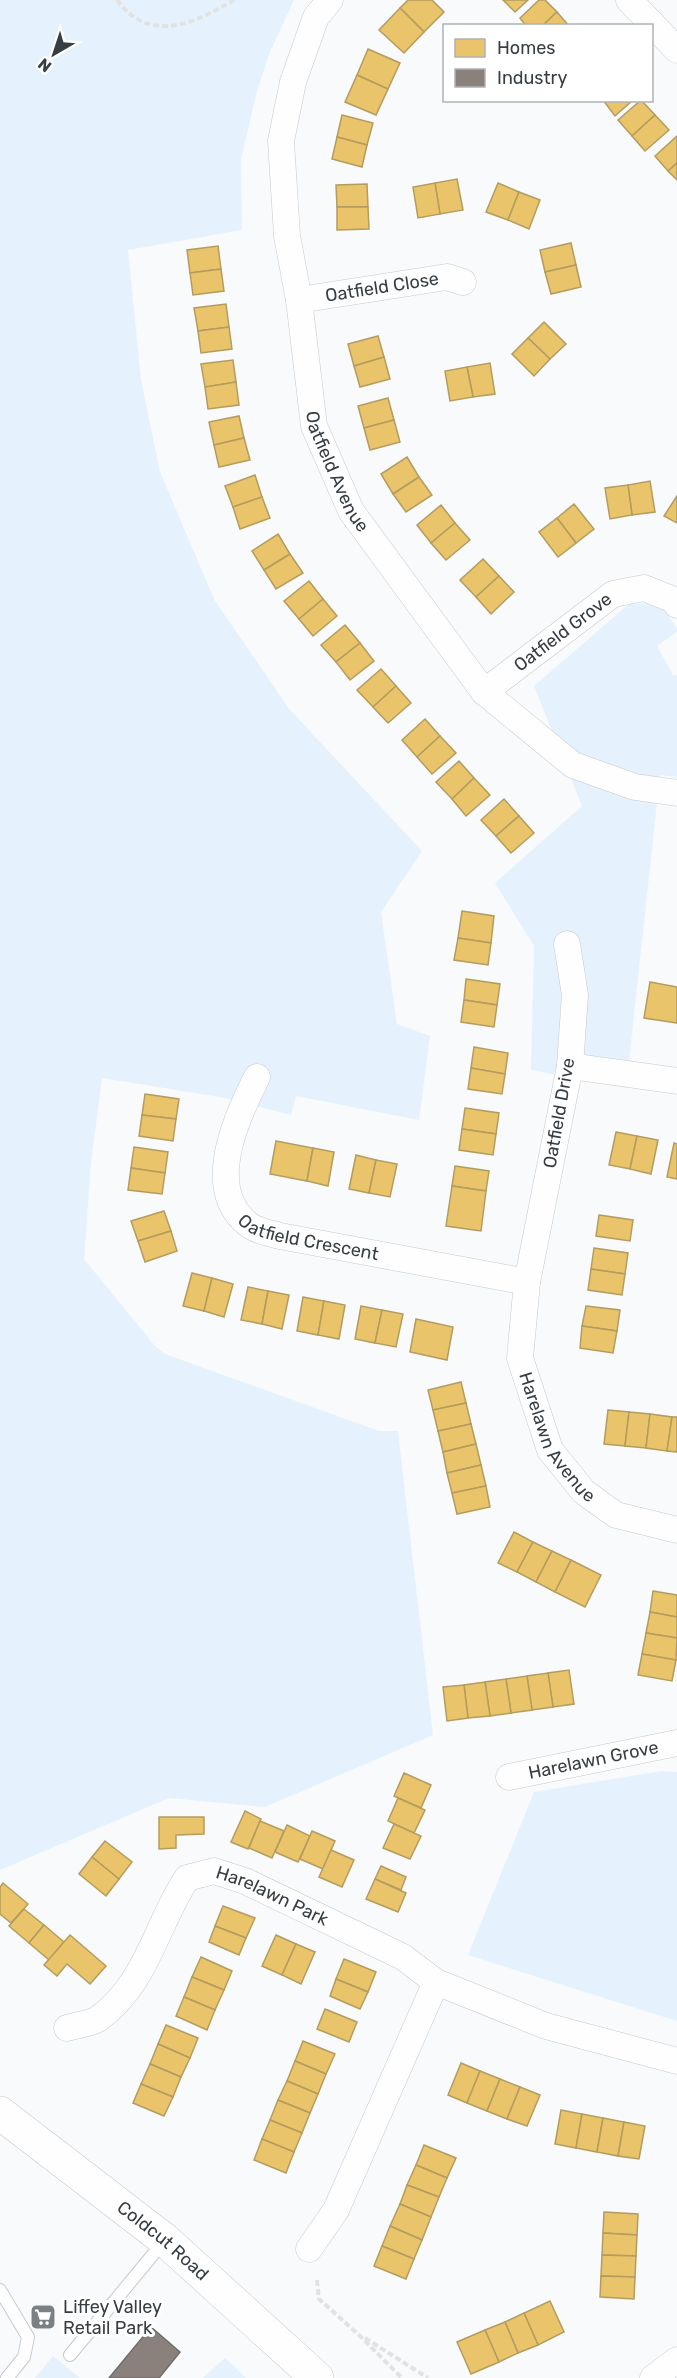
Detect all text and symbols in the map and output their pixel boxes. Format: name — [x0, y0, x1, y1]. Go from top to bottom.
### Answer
north arrow — [24, 24, 84, 84]
legend — [443, 24, 653, 102]
text: Homes — [497, 37, 555, 59]
text: N — [34, 54, 55, 76]
text: Industry — [497, 67, 567, 89]
street label: Oatfield Close — [324, 267, 440, 307]
street label: Oatfield Avenue — [301, 410, 374, 536]
street label: Oatfield Grove — [509, 588, 616, 676]
street label: Oatfield Drive — [538, 1056, 580, 1170]
street label: Oatfield Crescent — [233, 1209, 381, 1265]
street label: Harelawn Avenue — [514, 1369, 599, 1507]
street label: Harelawn Grove — [526, 1736, 660, 1784]
street label: Harelawn Park — [213, 1861, 333, 1931]
street label: Coldcut Road — [113, 2196, 213, 2285]
place label: Liffey Valley Retail Park — [63, 2296, 162, 2339]
supermarket icon: Liffey Valley Retail Park — [28, 2302, 58, 2332]

